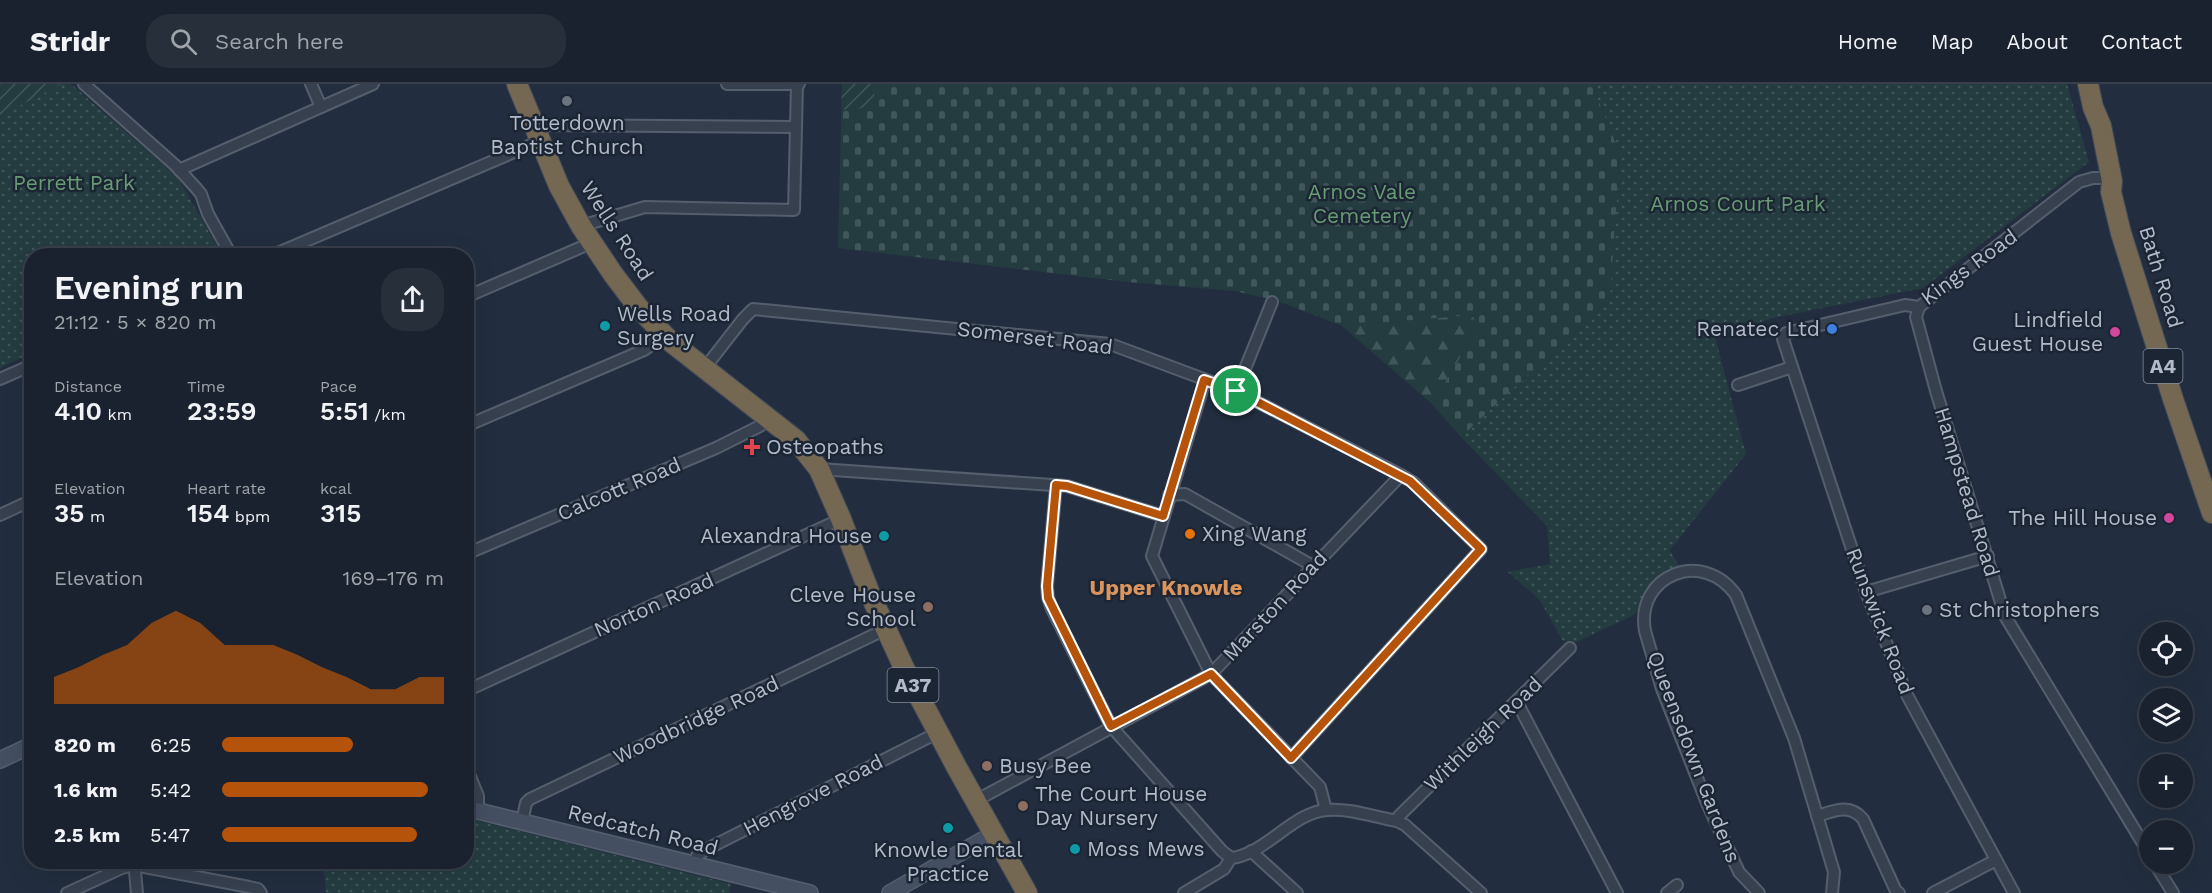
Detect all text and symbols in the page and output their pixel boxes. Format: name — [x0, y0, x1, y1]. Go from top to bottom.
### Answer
search box — [146, 14, 566, 68]
text: Stridr — [30, 25, 110, 58]
icon: search — [167, 25, 200, 58]
text: Search here — [215, 29, 344, 54]
text: Home — [1838, 29, 1898, 54]
text: Map — [1931, 29, 1974, 54]
text: About — [2007, 29, 2068, 54]
text: Contact — [2101, 29, 2182, 54]
marker: Totterdown Baptist Church — [560, 94, 574, 108]
place label: Totterdown Baptist Church — [490, 110, 644, 159]
park label: Perrett Park — [13, 170, 135, 195]
street label: Wells Road — [576, 176, 659, 285]
park label: Arnos Vale Cemetery — [1308, 179, 1416, 228]
park label: Arnos Court Park — [1650, 191, 1826, 216]
street label: Kings Road — [1916, 223, 2022, 310]
street label: Bath Road — [2134, 223, 2189, 331]
text: Evening run — [54, 268, 244, 307]
button: share — [381, 268, 444, 331]
place label: Wells Road Surgery — [617, 301, 731, 350]
place label: Lindfield Guest House — [1972, 307, 2103, 356]
text: 21:12 · 5 × 820 m — [54, 310, 217, 334]
street label: Somerset Road — [956, 316, 1114, 359]
place label: Renatec Ltd — [1696, 316, 1820, 341]
marker: Wells Road Surgery — [598, 319, 612, 333]
marker: Renatec Ltd — [1825, 322, 1839, 336]
marker: Lindfield Guest House — [2108, 325, 2122, 339]
road number: A4 — [2144, 349, 2182, 383]
pin — [1210, 365, 1261, 416]
icon: arrive — [1219, 374, 1252, 407]
text: Distance — [54, 377, 122, 396]
text: Time — [187, 377, 225, 396]
text: Pace — [320, 377, 357, 396]
text: 4.10 — [54, 396, 102, 426]
text: 23:59 — [187, 396, 257, 426]
text: 5:51 — [320, 396, 369, 426]
street label: Hampstead Road — [1930, 404, 2005, 580]
text: km — [102, 405, 132, 424]
text: /km — [369, 405, 406, 424]
place label: Osteopaths — [766, 434, 884, 459]
marker: Osteopaths — [743, 438, 761, 456]
street label: Calcott Road — [553, 451, 684, 526]
text: Elevation — [54, 479, 125, 498]
text: Heart rate — [187, 479, 266, 498]
text: kcal — [320, 479, 352, 498]
text: 35 — [54, 498, 84, 528]
text: 154 — [187, 498, 229, 528]
text: 315 — [320, 498, 361, 528]
place label: The Hill House — [2008, 505, 2157, 530]
text: m — [84, 507, 105, 526]
text: bpm — [229, 507, 270, 526]
marker: The Hill House — [2162, 511, 2176, 525]
place label: Xing Wang — [1202, 521, 1307, 546]
place label: Alexandra House — [700, 523, 872, 548]
marker: Xing Wang — [1183, 527, 1197, 541]
marker: Alexandra House — [877, 529, 891, 543]
street label: Runswick Road — [1841, 544, 1920, 698]
street label: Marston Road — [1217, 545, 1332, 666]
text: Elevation — [54, 566, 143, 590]
text: 169–176 m — [343, 566, 444, 590]
street label: Norton Road — [590, 567, 718, 642]
district label: Upper Knowle — [1090, 575, 1242, 600]
place label: Cleve House School — [789, 582, 917, 631]
place label: St Christophers — [1939, 597, 2100, 622]
marker: Cleve House School — [921, 600, 935, 614]
marker: St Christophers — [1920, 603, 1934, 617]
map controls — [2139, 622, 2193, 874]
button: locate — [2139, 622, 2193, 676]
street label: Queensdown Gardens — [1643, 647, 1746, 866]
road number: A37 — [888, 668, 938, 702]
street label: Woodbridge Road — [609, 670, 783, 769]
street label: Withleigh Road — [1418, 671, 1547, 796]
button: layers — [2139, 688, 2193, 742]
text: 820 m — [54, 733, 116, 757]
text: 6:25 — [150, 733, 191, 757]
street label: Hengrove Road — [739, 748, 887, 841]
place label: Busy Bee — [999, 753, 1092, 778]
button: + — [2139, 754, 2193, 808]
marker: Busy Bee — [980, 759, 994, 773]
text: 1.6 km — [54, 778, 118, 802]
text: 5:42 — [150, 778, 191, 802]
place label: The Court House Day Nursery — [1035, 781, 1207, 830]
street label: Redcatch Road — [565, 799, 721, 860]
marker: The Court House Day Nursery — [1016, 799, 1030, 813]
button: − — [2139, 820, 2193, 874]
marker: Knowle Dental Practice — [941, 821, 955, 835]
text: 2.5 km — [54, 823, 120, 847]
text: 5:47 — [150, 823, 190, 847]
place label: Moss Mews — [1087, 836, 1205, 861]
place label: Knowle Dental Practice — [873, 837, 1023, 886]
marker: Moss Mews — [1068, 842, 1082, 856]

